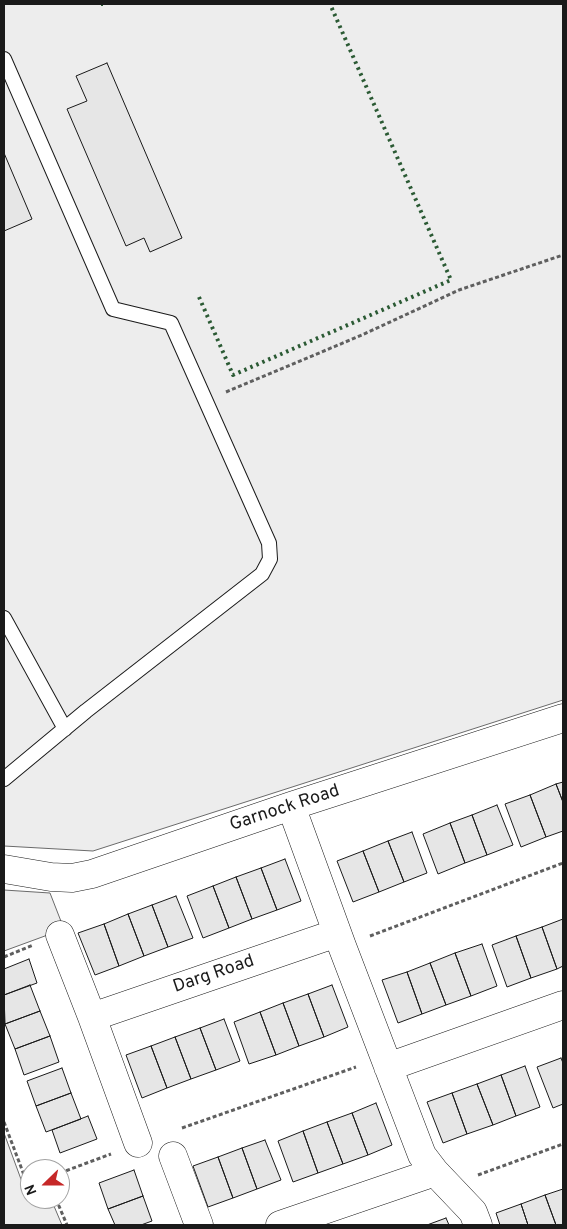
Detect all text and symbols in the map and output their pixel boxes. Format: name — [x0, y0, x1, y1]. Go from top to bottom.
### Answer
street label: Garnock Road — [227, 781, 343, 837]
street label: Darg Road — [171, 951, 257, 999]
north arrow — [20, 1159, 70, 1209]
text: N — [22, 1182, 41, 1197]

